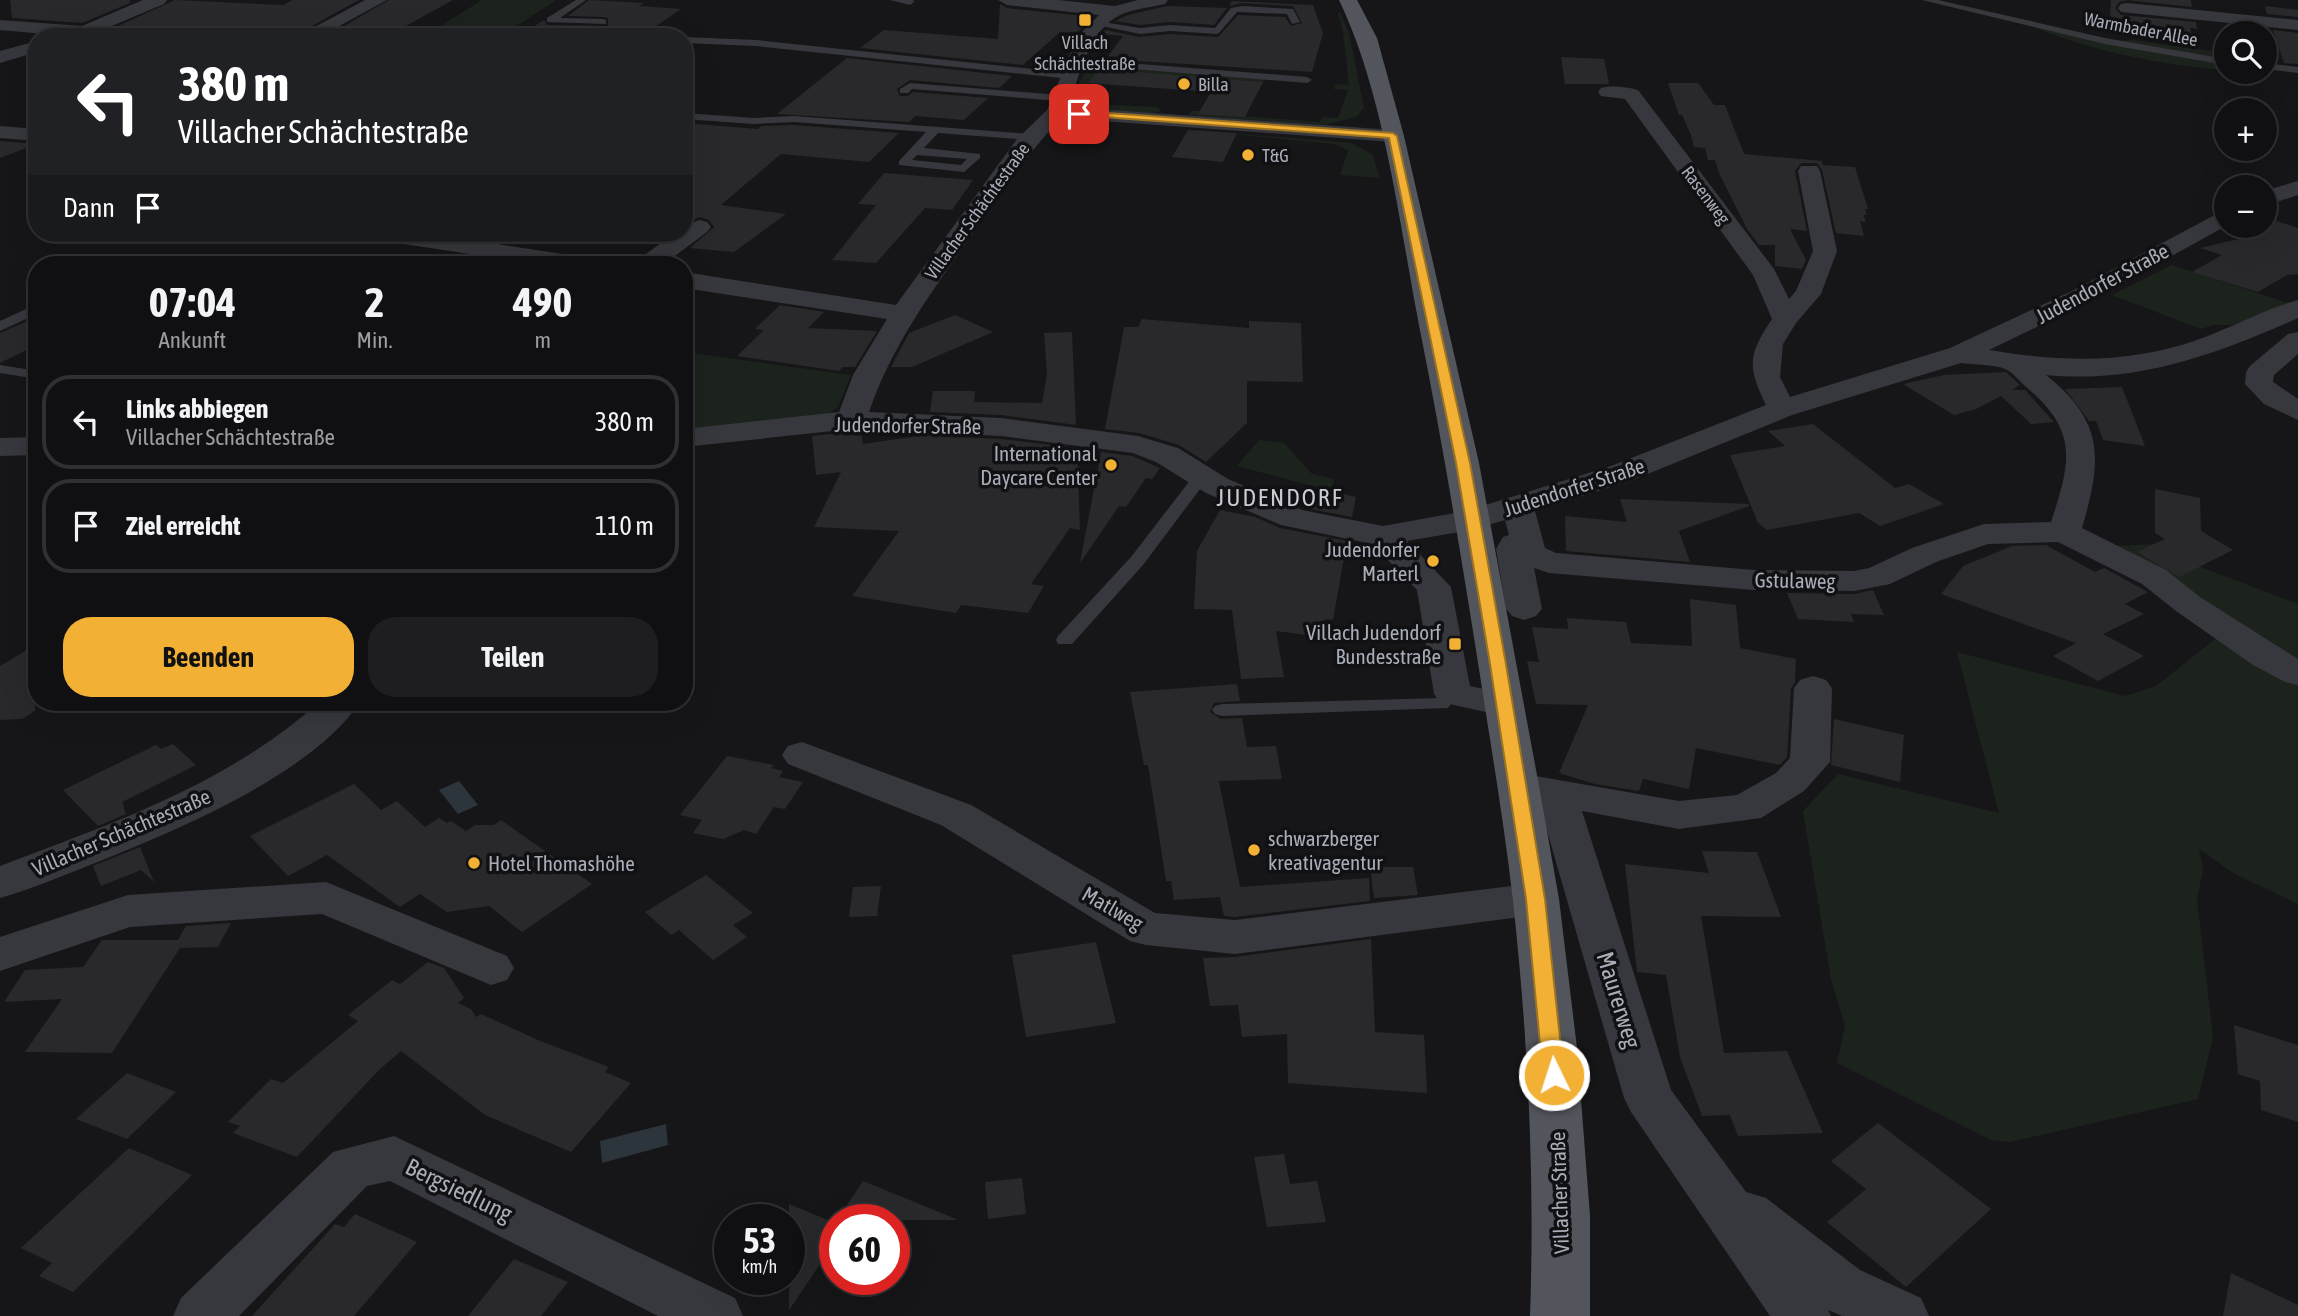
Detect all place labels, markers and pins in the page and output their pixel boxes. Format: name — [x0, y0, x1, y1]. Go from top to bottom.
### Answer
marker: Villach Schächtestraße — [1077, 12, 1093, 28]
place label: Villach Schächtestraße — [1034, 32, 1136, 74]
place label: Billa — [1198, 74, 1229, 95]
marker: Billa — [1176, 76, 1192, 92]
pin — [1049, 84, 1109, 144]
place label: T&G — [1262, 145, 1289, 166]
marker: T&G — [1240, 147, 1256, 163]
place label: International Daycare Center — [980, 441, 1098, 489]
marker: International Daycare Center — [1103, 457, 1119, 473]
place label: Judendorfer Marterl — [1325, 537, 1420, 585]
marker: Judendorfer Marterl — [1425, 553, 1441, 569]
place label: Villach Judendorf Bundesstraße — [1306, 620, 1441, 668]
marker: Villach Judendorf Bundesstraße — [1447, 636, 1463, 652]
place label: schwarzberger kreativagentur — [1268, 826, 1383, 874]
marker: schwarzberger kreativagentur — [1246, 842, 1262, 858]
place label: Hotel Thomashöhe — [488, 851, 635, 875]
marker: Hotel Thomashöhe — [466, 855, 482, 871]

